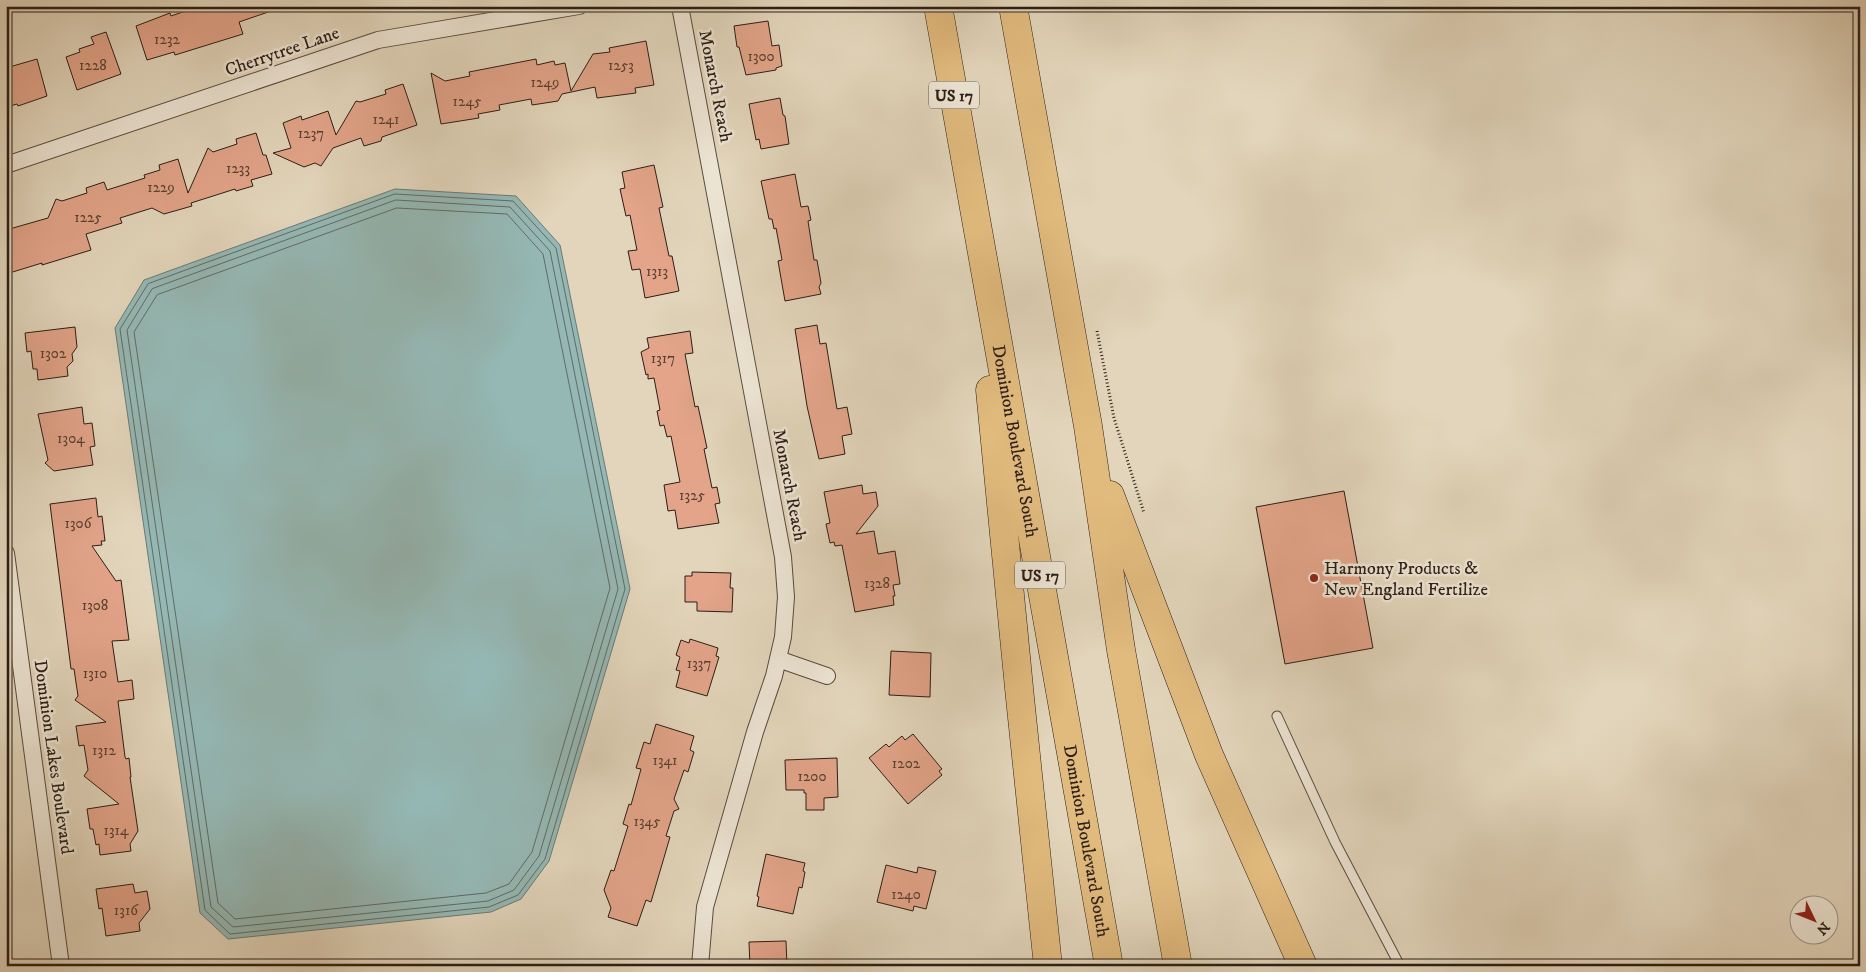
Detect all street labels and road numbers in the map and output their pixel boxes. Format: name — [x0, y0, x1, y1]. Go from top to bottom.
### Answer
street label: Cherrytree Lane — [222, 22, 342, 82]
street label: Monarch Reach — [693, 28, 737, 145]
road number: US 17 — [929, 82, 979, 108]
street label: Dominion Boulevard South — [987, 343, 1043, 540]
street label: Monarch Reach — [767, 427, 811, 544]
road number: US 17 — [1015, 562, 1065, 588]
street label: Dominion Lakes Boulevard — [28, 659, 78, 856]
street label: Dominion Boulevard South — [1058, 743, 1114, 940]

